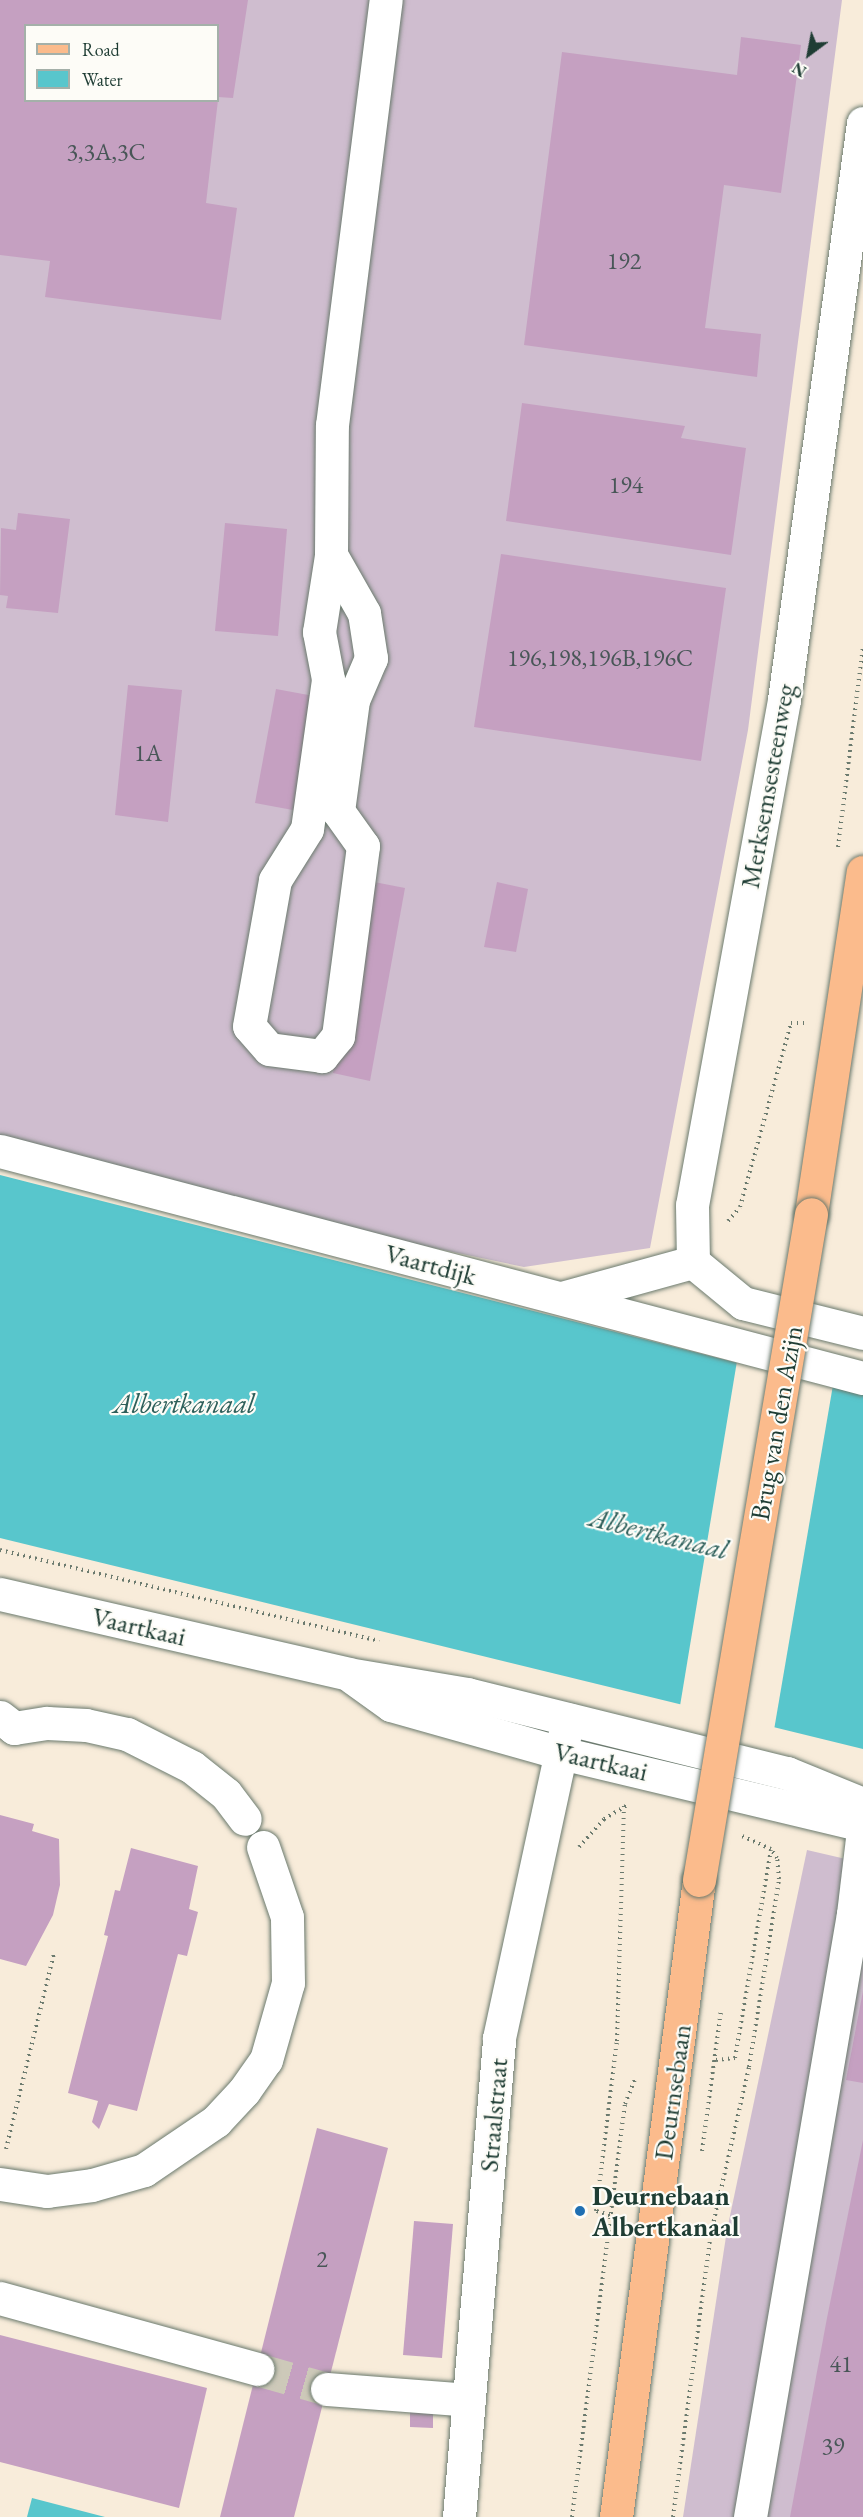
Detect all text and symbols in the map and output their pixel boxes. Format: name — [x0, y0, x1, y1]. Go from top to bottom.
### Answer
legend — [24, 24, 219, 102]
north arrow — [779, 24, 839, 84]
text: Road — [82, 38, 120, 61]
text: N — [788, 57, 810, 82]
text: Water — [82, 68, 123, 91]
house number: 3,3A,3C — [66, 138, 146, 166]
house number: 192 — [607, 247, 641, 275]
house number: 194 — [609, 471, 643, 499]
house number: 196,198,196B,196C — [507, 644, 693, 672]
street label: Merksemsesteenweg — [733, 681, 801, 891]
house number: 1A — [134, 739, 162, 767]
street label: Vaartdijk — [382, 1236, 480, 1292]
street label: Brug van den Azijn — [743, 1323, 809, 1523]
water label: Albertkanaal — [113, 1386, 255, 1420]
water label: Albertkanaal — [586, 1500, 732, 1566]
street label: Vaartkaai — [89, 1599, 189, 1653]
street label: Vaartkaai — [551, 1734, 651, 1788]
street label: Deurnsebaan — [646, 2022, 698, 2162]
street label: Straalstraat — [472, 2057, 514, 2173]
place label: Deurnebaan Albertkanaal — [592, 2179, 740, 2242]
marker: Deurnebaan Albertkanaal — [573, 2204, 587, 2218]
house number: 2 — [316, 2245, 328, 2273]
house number: 41 — [829, 2350, 853, 2378]
house number: 39 — [821, 2432, 845, 2460]

